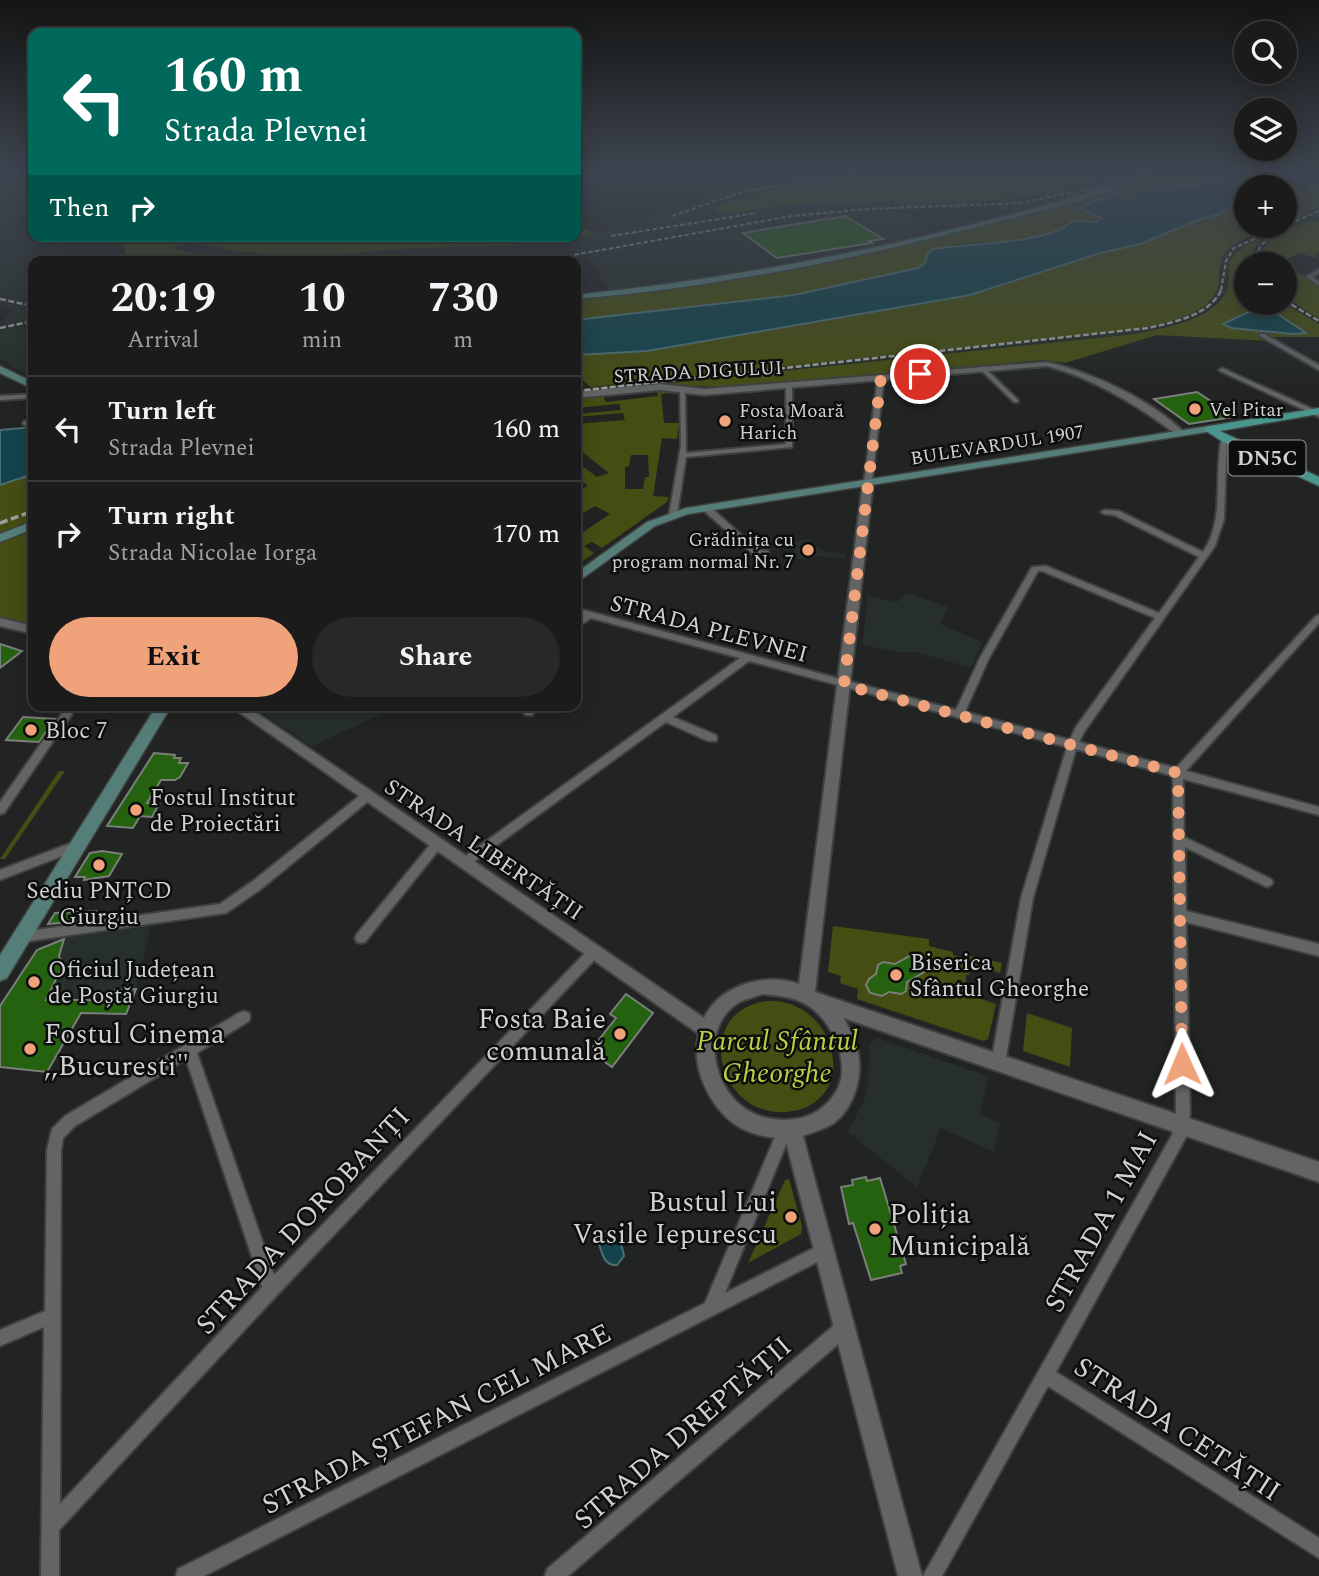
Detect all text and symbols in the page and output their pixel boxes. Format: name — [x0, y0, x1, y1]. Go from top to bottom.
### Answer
map controls — [1234, 21, 1297, 315]
button: search — [1234, 21, 1297, 84]
text: 160 m — [164, 39, 303, 114]
icon: left — [49, 56, 140, 147]
button: layers — [1234, 98, 1297, 161]
text: Strada Plevnei — [164, 107, 368, 156]
button: + — [1234, 175, 1297, 238]
text: Then — [49, 188, 109, 228]
icon: right — [123, 189, 161, 227]
button: − — [1234, 252, 1297, 315]
text: 20:19 — [110, 267, 216, 330]
text: 10 — [298, 267, 345, 330]
text: 730 — [428, 267, 499, 330]
text: Arrival — [127, 323, 199, 358]
text: min — [302, 323, 342, 358]
text: m — [453, 323, 473, 358]
pin — [890, 344, 950, 404]
street label: STRADA DIGULUI — [613, 354, 783, 391]
icon: arrive — [901, 355, 939, 393]
text: Turn left — [108, 391, 216, 431]
place label: Vel Pitar — [1209, 396, 1284, 425]
place label: Fosta Moară Harich — [739, 397, 845, 448]
marker: Vel Pitar — [1187, 401, 1203, 417]
text: 160 m — [492, 409, 560, 449]
icon: left — [49, 410, 87, 448]
marker: Fosta Moară Harich — [717, 413, 733, 429]
street label: BULEVARDUL 1907 — [908, 417, 1086, 474]
text: Strada Plevnei — [108, 431, 255, 466]
road number: DN5C — [1228, 440, 1306, 476]
text: Turn right — [108, 496, 235, 536]
text: 170 m — [492, 514, 560, 554]
icon: right — [49, 515, 87, 553]
place label: Grădinița cu program normal Nr. 7 — [612, 526, 794, 577]
text: Strada Nicolae Iorga — [108, 536, 317, 571]
marker: Grădinița cu program normal Nr. 7 — [800, 542, 816, 558]
street label: STRADA PLEVNEI — [606, 586, 811, 673]
button: Exit — [49, 617, 298, 697]
button: Share — [312, 617, 560, 697]
place label: Bloc 7 — [45, 714, 107, 749]
marker: Bloc 7 — [23, 722, 39, 738]
street label: STRADA LIBERTĂȚII — [377, 770, 590, 930]
place label: Fostul Institut de Proiectări — [150, 781, 296, 842]
marker: Fostul Institut de Proiectări — [128, 802, 144, 818]
marker: Sediu PNȚCD Giurgiu — [91, 857, 107, 873]
place label: Sediu PNȚCD Giurgiu — [26, 874, 172, 935]
place label: Biserica Sfântul Gheorghe — [910, 946, 1089, 1007]
place label: Oficiul Județean de Poștă Giurgiu — [48, 953, 219, 1014]
marker: Biserica Sfântul Gheorghe — [888, 967, 904, 983]
marker: Oficiul Județean de Poștă Giurgiu — [26, 974, 42, 990]
place label: Fosta Baie comunală — [478, 998, 606, 1073]
place label: Fostul Cinema ,,Bucuresti" — [44, 1013, 225, 1088]
park label: Parcul Sfântul Gheorghe — [696, 1020, 858, 1095]
marker: Fosta Baie comunală — [612, 1026, 628, 1042]
position arrow — [1145, 1027, 1219, 1101]
marker: Fostul Cinema ,,Bucuresti" — [22, 1041, 38, 1057]
street label: STRADA DOROBANȚI — [185, 1097, 421, 1345]
street label: STRADA 1 MAI — [1034, 1123, 1169, 1320]
place label: Bustul Lui Vasile Iepurescu — [572, 1181, 777, 1256]
place label: Poliția Municipală — [889, 1193, 1030, 1268]
marker: Bustul Lui Vasile Iepurescu — [783, 1209, 799, 1225]
marker: Poliția Municipală — [867, 1221, 883, 1237]
street label: STRADA ȘTEFAN CEL MARE — [254, 1312, 619, 1526]
street label: STRADA DREPTĂȚII — [564, 1326, 802, 1540]
street label: STRADA CETĂȚII — [1065, 1346, 1289, 1513]

